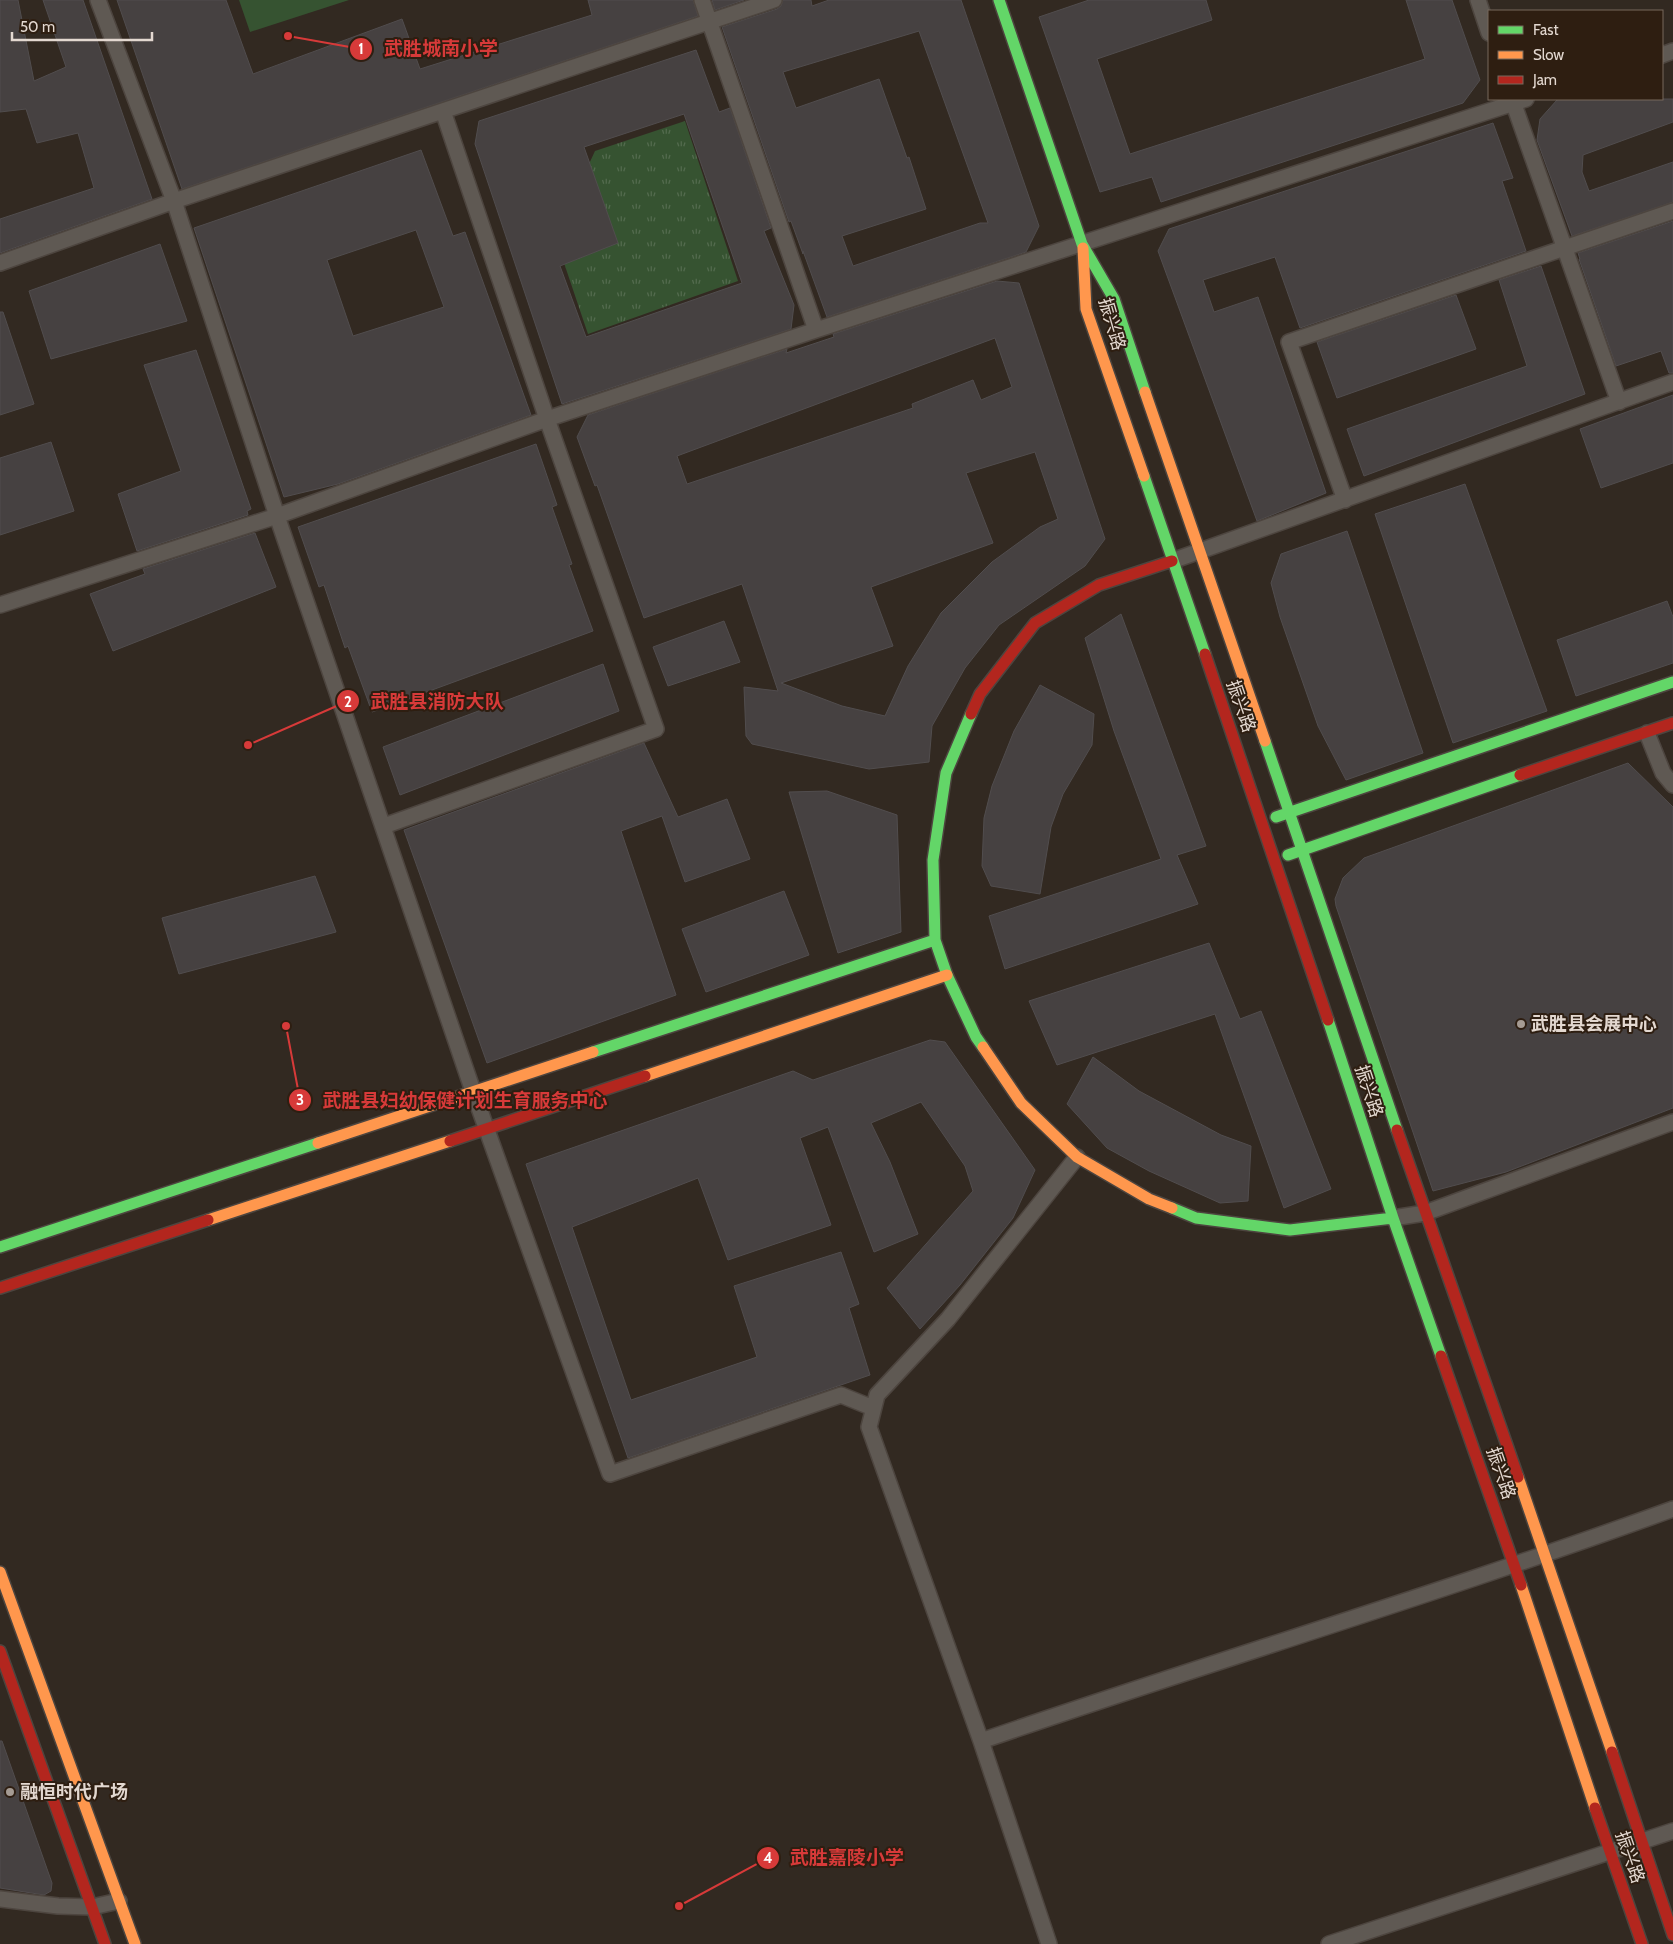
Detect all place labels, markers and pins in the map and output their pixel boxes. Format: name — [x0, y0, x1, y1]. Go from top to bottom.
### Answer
callout: 武胜城南小学 — [349, 32, 508, 66]
callout: 武胜县消防大队 — [335, 684, 513, 718]
place label: 武胜县会展中心 — [1531, 1013, 1657, 1035]
marker: 武胜县会展中心 — [1515, 1018, 1527, 1030]
callout: 武胜县妇幼保健计划生育服务中心 — [287, 1083, 617, 1117]
place label: 融恒时代广场 — [20, 1781, 128, 1803]
marker: 融恒时代广场 — [4, 1786, 16, 1798]
callout: 武胜嘉陵小学 — [755, 1841, 914, 1875]

